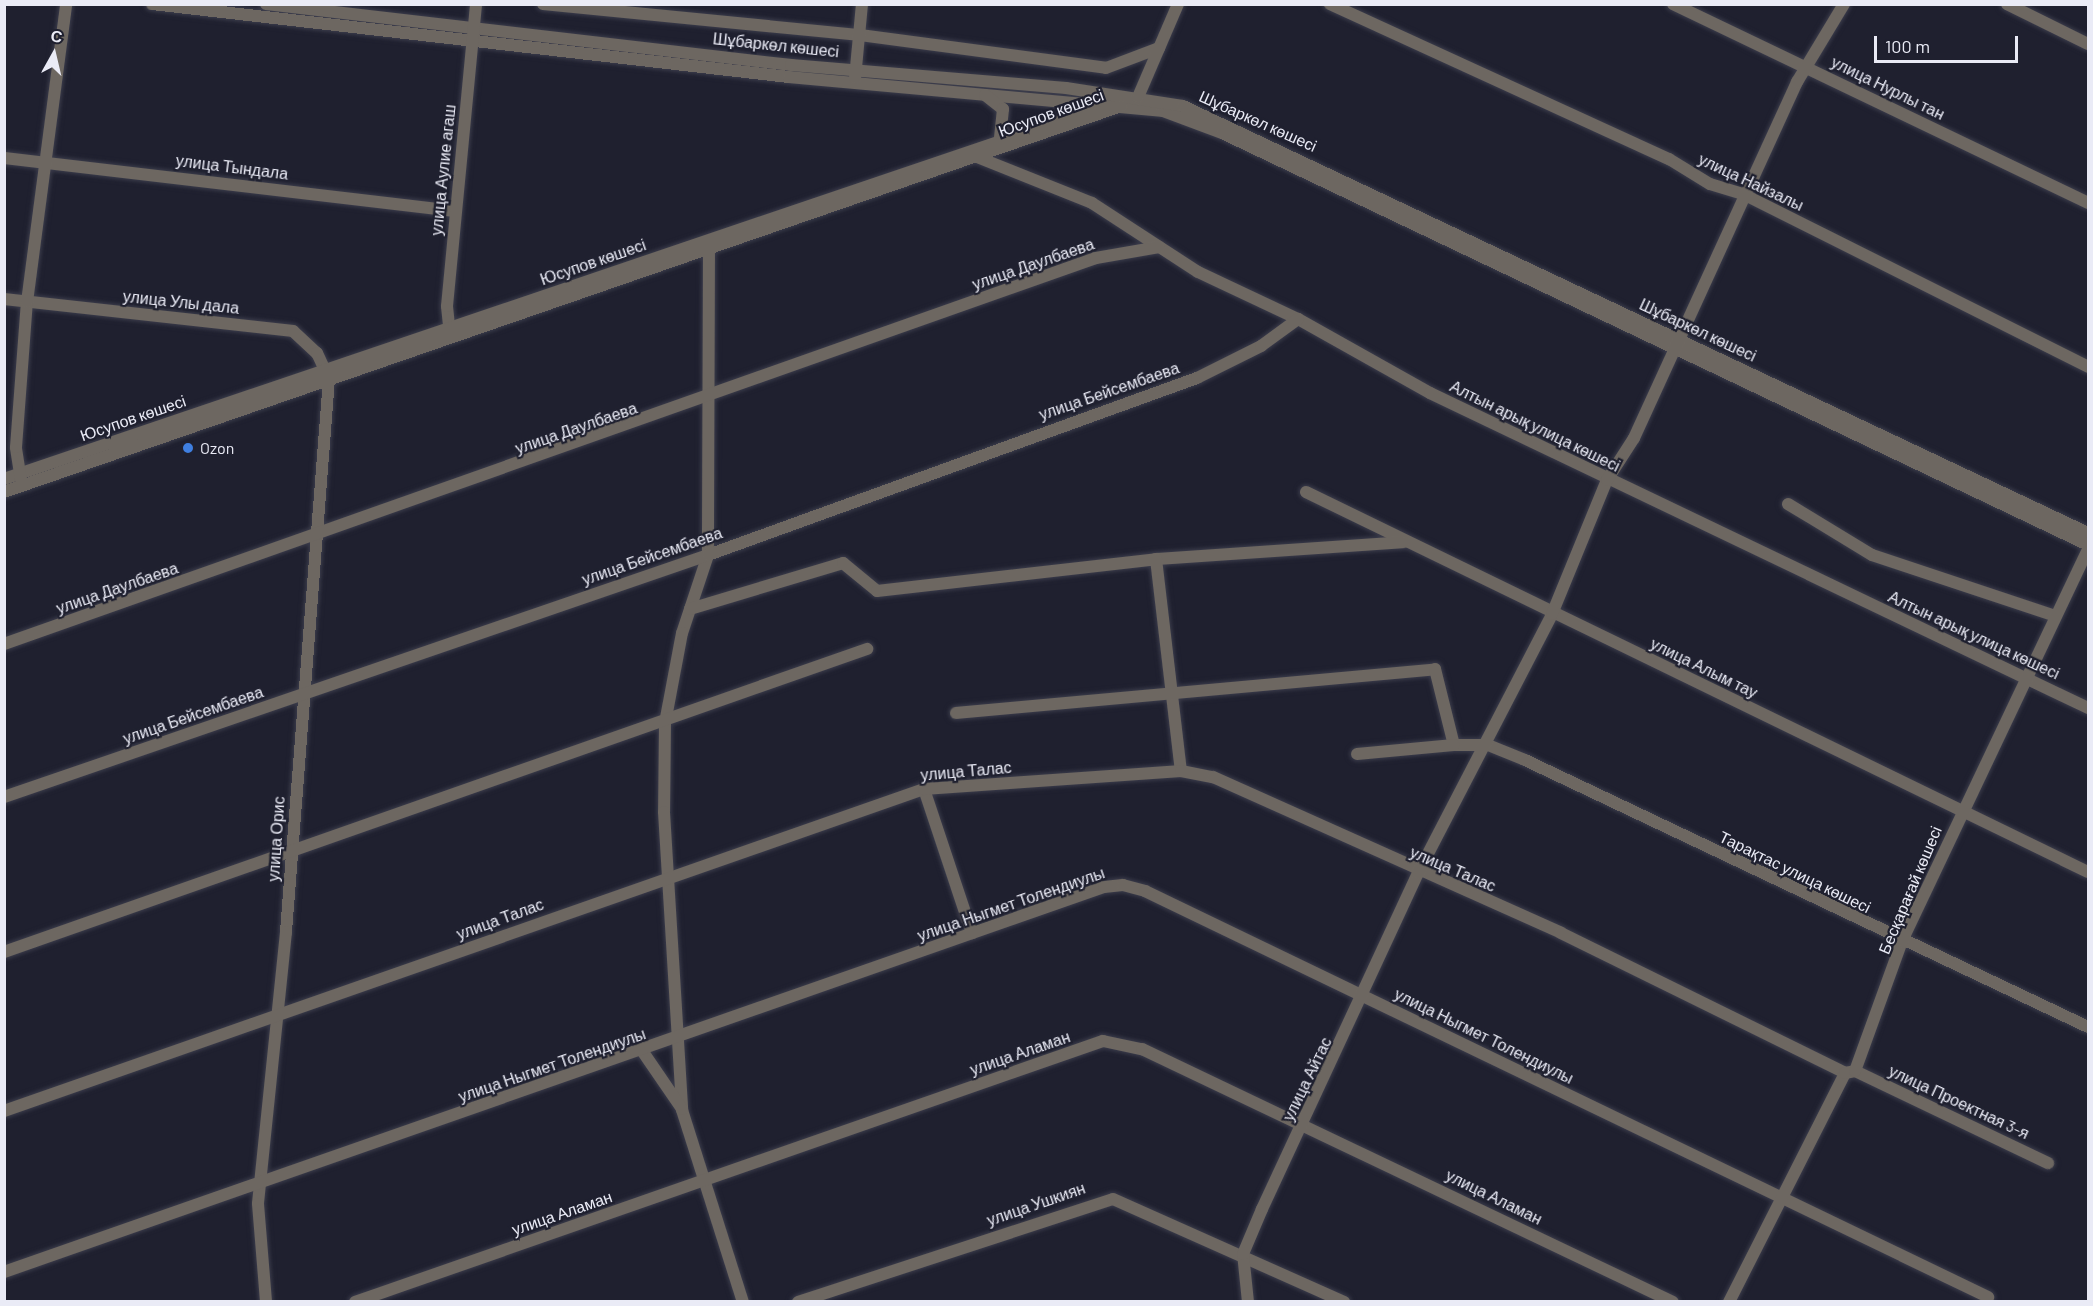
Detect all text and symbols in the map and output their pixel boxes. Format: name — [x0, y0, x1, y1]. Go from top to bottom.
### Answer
north arrow — [24, 24, 84, 84]
scale bar — [1877, 24, 2021, 62]
text: С — [50, 25, 64, 46]
street label: Шұбаркөл көшесі — [712, 29, 840, 61]
text: 100 m — [1885, 35, 1930, 57]
street label: улица Нурлы тан — [1828, 52, 1948, 124]
street label: Юсупов көшесі — [996, 85, 1106, 141]
street label: Шұбаркөл көшесі — [1196, 86, 1320, 156]
street label: улица Аулие агаш — [427, 103, 459, 237]
street label: улица Найзалы — [1695, 149, 1807, 215]
street label: улица Тындала — [175, 151, 289, 183]
street label: улица Даулбаева — [970, 234, 1096, 294]
street label: Юсупов көшесі — [538, 235, 648, 289]
street label: улица Улы дала — [122, 286, 240, 318]
street label: Шұбаркөл көшесі — [1636, 294, 1760, 366]
street label: улица Бейсембаева — [1036, 358, 1182, 424]
street label: Алтын арық улица көшесі — [1447, 376, 1623, 476]
street label: Юсупов көшесі — [78, 391, 188, 445]
street label: улица Даулбаева — [513, 398, 639, 458]
place label: Ozon — [200, 438, 234, 458]
marker: Ozon — [181, 441, 195, 455]
street label: улица Бейсембаева — [579, 523, 725, 589]
street label: улица Даулбаева — [54, 558, 180, 618]
street label: Алтын арық улица көшесі — [1885, 587, 2063, 683]
street label: улица Алым тау — [1647, 634, 1761, 702]
street label: улица Бейсембаева — [120, 682, 266, 748]
street label: улица Талас — [920, 757, 1012, 785]
street label: улица Орис — [263, 796, 289, 882]
street label: Бесқарағай көшесі — [1874, 823, 1946, 957]
street label: Тарақтас улица көшесі — [1716, 827, 1874, 917]
street label: улица Талас — [1407, 842, 1499, 896]
street label: улица Ныгмет Толендиулы — [915, 863, 1107, 945]
street label: улица Талас — [454, 894, 546, 944]
street label: улица Ныгмет Толендиулы — [1391, 984, 1577, 1088]
street label: улица Ныгмет Толендиулы — [456, 1024, 648, 1106]
street label: улица Аламан — [967, 1027, 1073, 1079]
street label: улица Айтас — [1278, 1034, 1336, 1124]
street label: улица Проектная 3-я — [1886, 1061, 2032, 1143]
street label: улица Аламан — [1443, 1165, 1545, 1229]
street label: улица Ушкиян — [984, 1178, 1088, 1230]
street label: улица Аламан — [509, 1187, 615, 1239]

